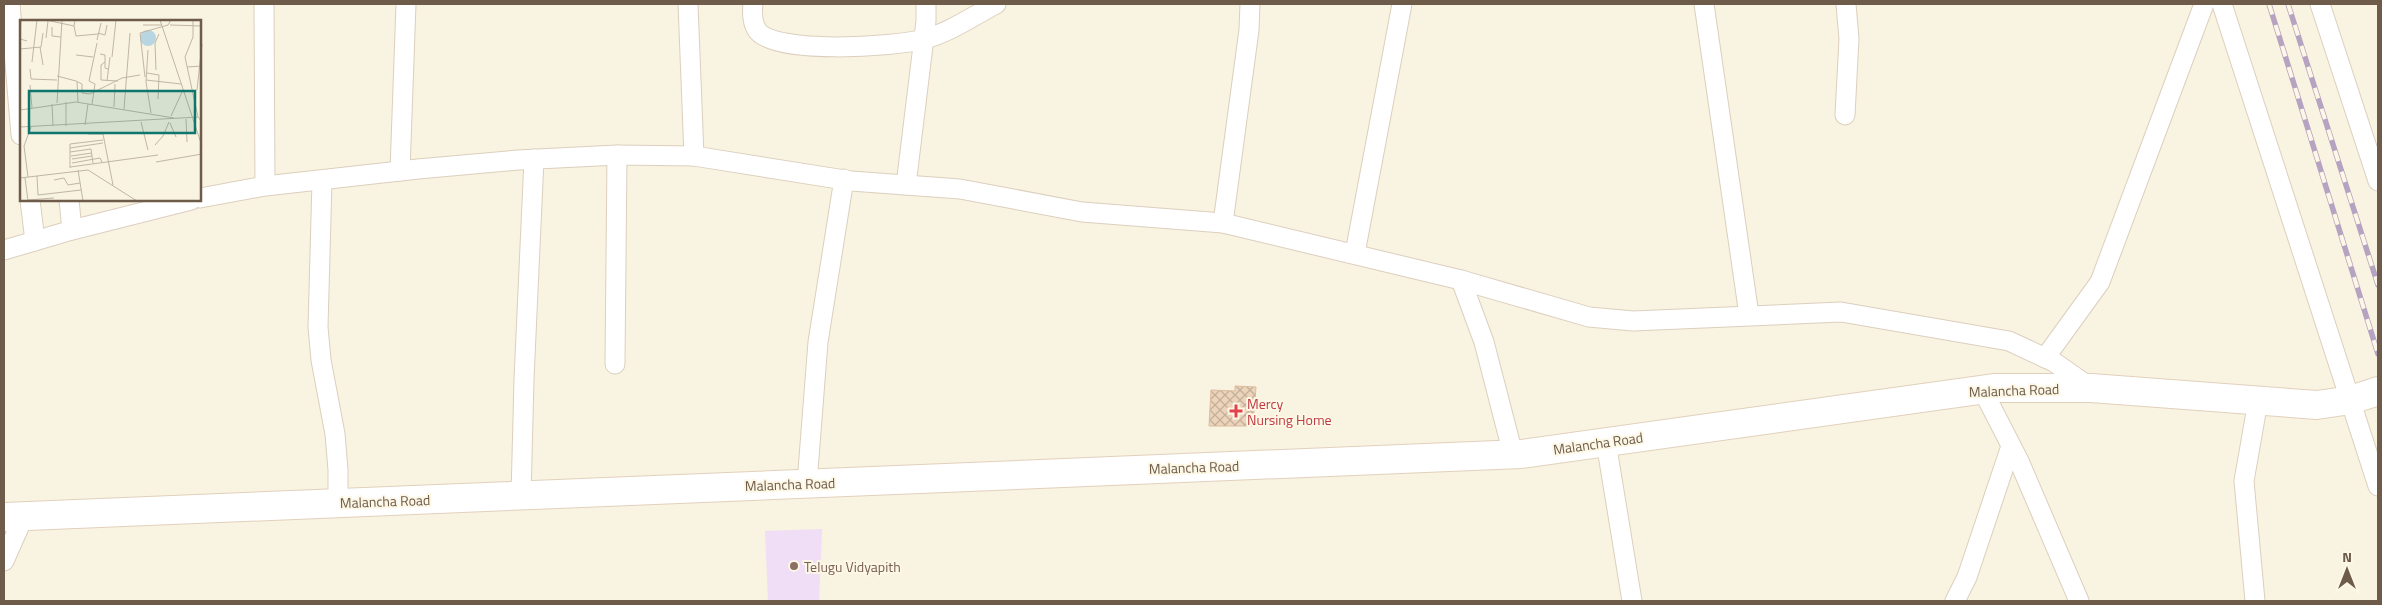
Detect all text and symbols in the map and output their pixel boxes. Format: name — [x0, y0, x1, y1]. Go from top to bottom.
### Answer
inset map — [20, 20, 201, 201]
street label: Malancha Road — [1968, 378, 2060, 402]
place label: Mercy Nursing Home — [1247, 393, 1332, 430]
marker: Mercy Nursing Home — [1229, 404, 1243, 418]
street label: Malancha Road — [1552, 426, 1644, 460]
street label: Malancha Road — [1148, 455, 1240, 479]
street label: Malancha Road — [744, 472, 836, 496]
street label: Malancha Road — [339, 489, 431, 513]
north arrow — [2322, 545, 2372, 595]
text: N — [2342, 546, 2352, 567]
place label: Telugu Vidyapith — [804, 556, 901, 577]
marker: Telugu Vidyapith — [788, 560, 800, 572]

